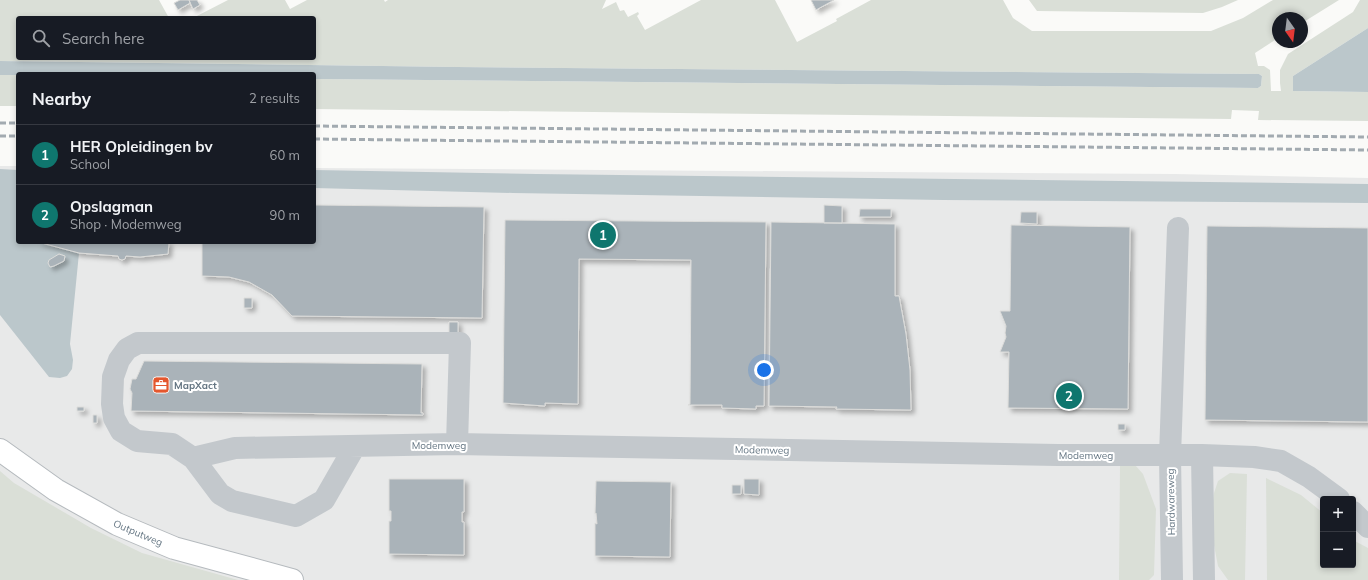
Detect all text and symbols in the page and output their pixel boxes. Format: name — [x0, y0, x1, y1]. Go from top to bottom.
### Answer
north arrow — [1272, 12, 1308, 48]
search box — [16, 16, 316, 60]
icon: search — [30, 27, 52, 49]
text: Search here — [62, 29, 144, 48]
text: Nearby — [32, 88, 91, 109]
text: 2 results — [249, 90, 300, 106]
text: HER Opleidingen bv — [70, 137, 213, 156]
text: 1 — [41, 147, 49, 163]
text: 60 m — [270, 147, 300, 163]
text: School — [70, 156, 110, 172]
text: Opslagman — [70, 197, 153, 216]
text: 2 — [41, 207, 49, 223]
text: 90 m — [270, 207, 300, 223]
text: Shop · Modemweg — [70, 216, 182, 232]
pin: 1 — [590, 220, 616, 250]
your location — [754, 360, 774, 380]
office icon: MapXact — [151, 375, 171, 395]
place label: MapXact — [174, 379, 217, 392]
pin: 2 — [1056, 381, 1082, 411]
street label: Modemweg — [412, 439, 466, 452]
street label: Modemweg — [735, 443, 789, 457]
street label: Modemweg — [1059, 449, 1113, 462]
street label: Hardwareweg — [1164, 468, 1178, 536]
map controls — [1320, 496, 1356, 568]
button: + — [1320, 496, 1356, 532]
street label: Outputweg — [111, 517, 165, 549]
button: − — [1320, 532, 1356, 568]

